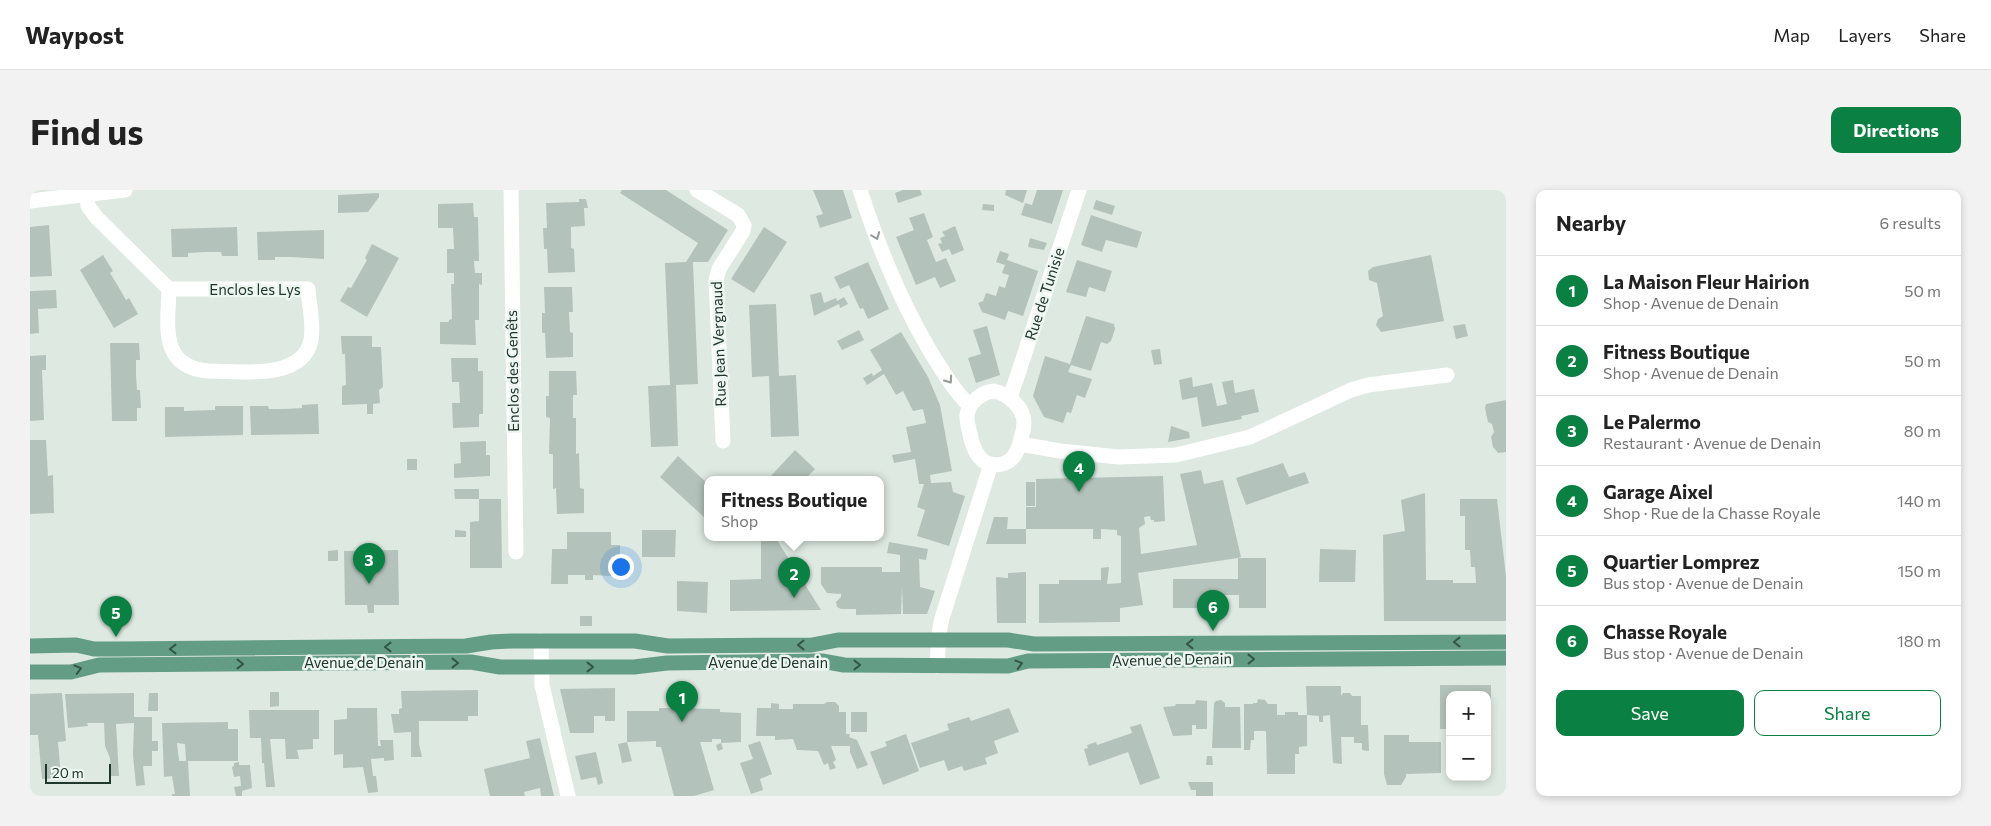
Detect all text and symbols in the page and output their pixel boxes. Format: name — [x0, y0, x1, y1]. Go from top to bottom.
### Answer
text: Waypost — [25, 20, 124, 49]
text: Map — [1773, 24, 1810, 46]
text: Layers — [1838, 24, 1891, 46]
text: Share — [1919, 24, 1966, 46]
button: Directions — [1831, 107, 1961, 153]
text: Find us — [30, 109, 144, 152]
text: Nearby — [1556, 210, 1626, 235]
text: 6 results — [1880, 213, 1941, 232]
one-way arrow — [870, 231, 880, 240]
street label: Rue de Tunisie — [1021, 245, 1068, 342]
text: La Maison Fleur Hairion — [1603, 270, 1809, 293]
street label: Enclos les Lys — [209, 280, 301, 298]
street label: Rue Jean Vergnaud — [707, 281, 729, 407]
text: 1 — [1568, 281, 1576, 300]
text: 50 m — [1904, 281, 1941, 300]
text: Shop · Avenue de Denain — [1603, 293, 1779, 312]
street label: Enclos des Genêts — [502, 310, 522, 432]
text: Fitness Boutique — [1603, 340, 1750, 363]
text: 2 — [1567, 351, 1577, 370]
text: 50 m — [1904, 351, 1941, 370]
text: Shop · Avenue de Denain — [1603, 363, 1779, 382]
one-way arrow — [943, 375, 952, 384]
text: Le Palermo — [1603, 410, 1701, 433]
text: 3 — [1567, 421, 1577, 440]
text: 80 m — [1904, 421, 1941, 440]
text: Restaurant · Avenue de Denain — [1603, 433, 1821, 452]
pin: 4 — [1063, 451, 1095, 492]
popup — [704, 476, 884, 541]
text: Garage Aixel — [1603, 480, 1713, 503]
text: Fitness Boutique — [721, 488, 867, 511]
text: 4 — [1567, 491, 1577, 510]
text: 140 m — [1897, 491, 1941, 510]
text: Shop · Rue de la Chasse Royale — [1603, 503, 1821, 522]
text: Shop — [721, 511, 758, 530]
pin: 3 — [353, 543, 385, 584]
text: Quartier Lomprez — [1603, 550, 1760, 573]
your location — [608, 554, 634, 580]
pin: 2 — [778, 557, 810, 598]
text: 5 — [1567, 561, 1577, 580]
text: 150 m — [1898, 561, 1941, 580]
text: Bus stop · Avenue de Denain — [1603, 573, 1803, 592]
pin: 6 — [1197, 590, 1229, 631]
pin: 5 — [100, 596, 132, 637]
text: Chasse Royale — [1603, 620, 1727, 643]
text: 6 — [1567, 631, 1577, 650]
text: 180 m — [1897, 631, 1941, 650]
one-way arrow — [1453, 637, 1461, 647]
one-way arrow — [1186, 639, 1194, 649]
one-way arrow — [796, 640, 804, 650]
one-way arrow — [384, 642, 392, 652]
text: Bus stop · Avenue de Denain — [1603, 643, 1803, 662]
one-way arrow — [169, 644, 176, 654]
street label: Avenue de Denain — [1112, 649, 1232, 669]
street label: Avenue de Denain — [304, 653, 424, 671]
street label: Avenue de Denain — [708, 653, 828, 671]
one-way arrow — [1248, 654, 1255, 664]
one-way arrow — [452, 657, 460, 668]
one-way arrow — [237, 659, 245, 669]
one-way arrow — [1014, 659, 1022, 669]
one-way arrow — [853, 660, 861, 670]
one-way arrow — [586, 662, 594, 672]
one-way arrow — [74, 665, 82, 675]
pin: 1 — [666, 681, 698, 722]
button: Save — [1556, 690, 1744, 736]
button: Share — [1754, 690, 1941, 736]
map controls — [1446, 691, 1491, 781]
button: + — [1446, 691, 1491, 736]
button: − — [1446, 736, 1491, 781]
scale bar — [45, 761, 111, 784]
text: 20 m — [52, 764, 84, 781]

